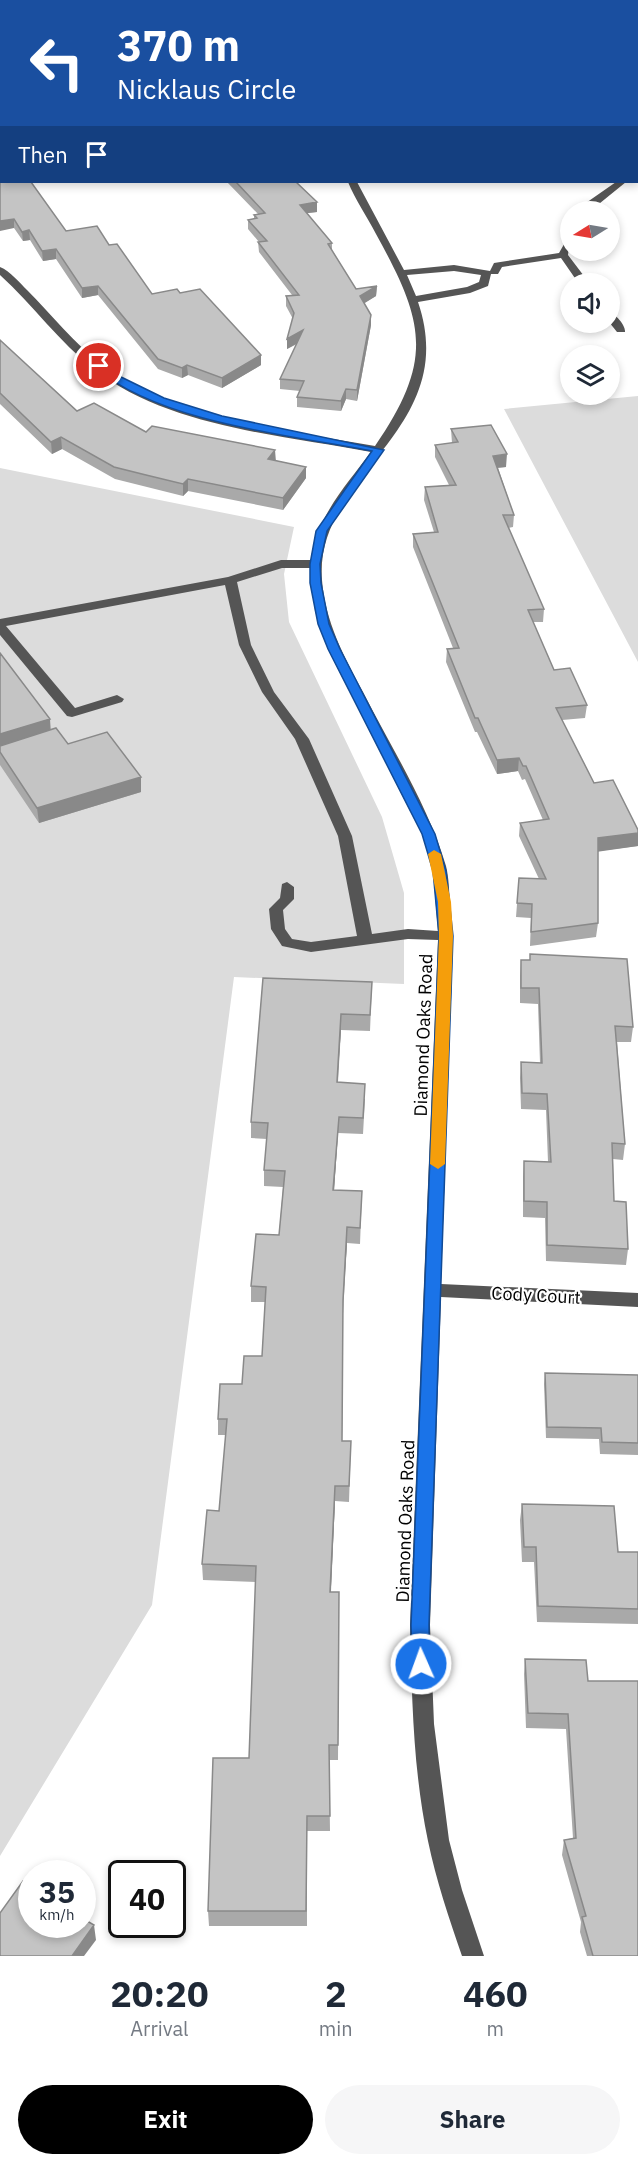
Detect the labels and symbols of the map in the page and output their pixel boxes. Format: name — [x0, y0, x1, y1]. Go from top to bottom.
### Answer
north arrow — [560, 201, 620, 261]
pin — [73, 340, 124, 391]
street label: Diamond Oaks Road — [409, 953, 437, 1117]
street label: Cody Court — [491, 1281, 581, 1309]
street label: Diamond Oaks Road — [391, 1439, 419, 1603]
position arrow — [389, 1632, 453, 1696]
speed limit sign: 40 — [108, 1860, 186, 1938]

